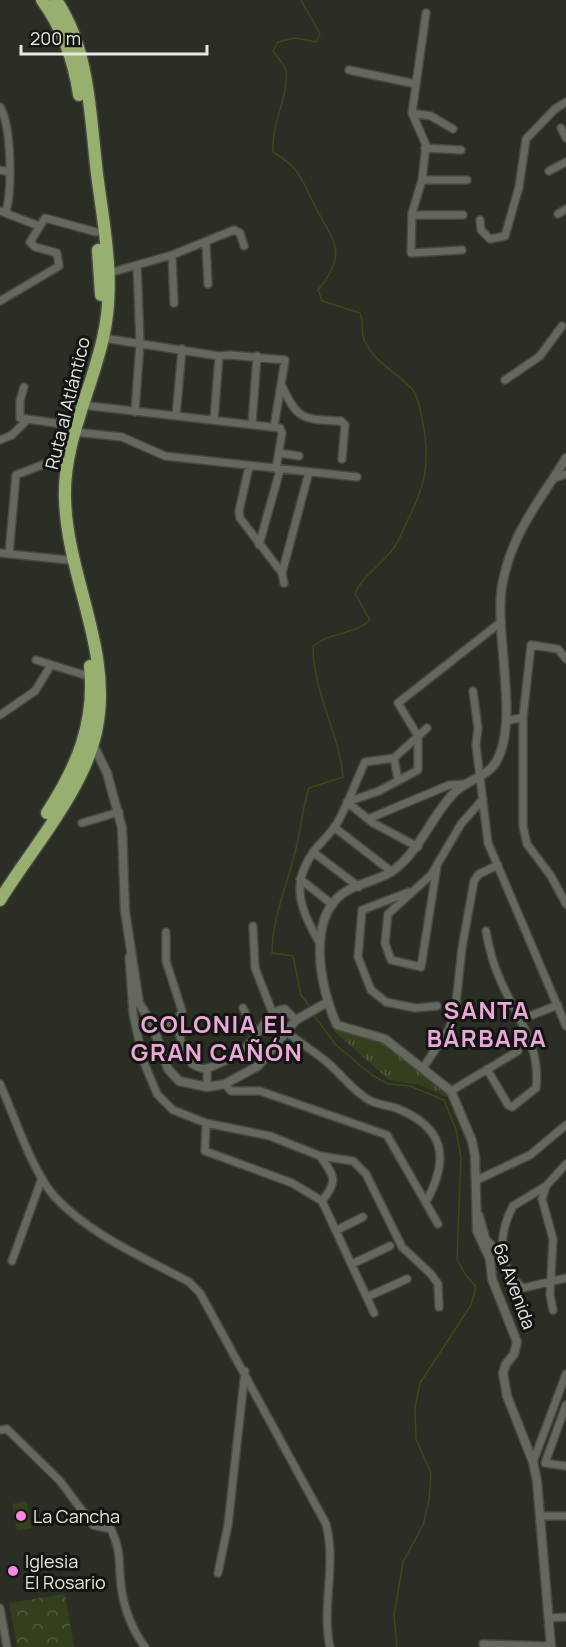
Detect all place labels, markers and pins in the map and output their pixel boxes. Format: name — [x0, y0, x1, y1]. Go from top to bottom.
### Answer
place label: La Cancha — [33, 1504, 120, 1528]
marker: La Cancha — [14, 1509, 28, 1523]
place label: Iglesia El Rosario — [25, 1549, 106, 1594]
marker: Iglesia El Rosario — [6, 1564, 20, 1578]

